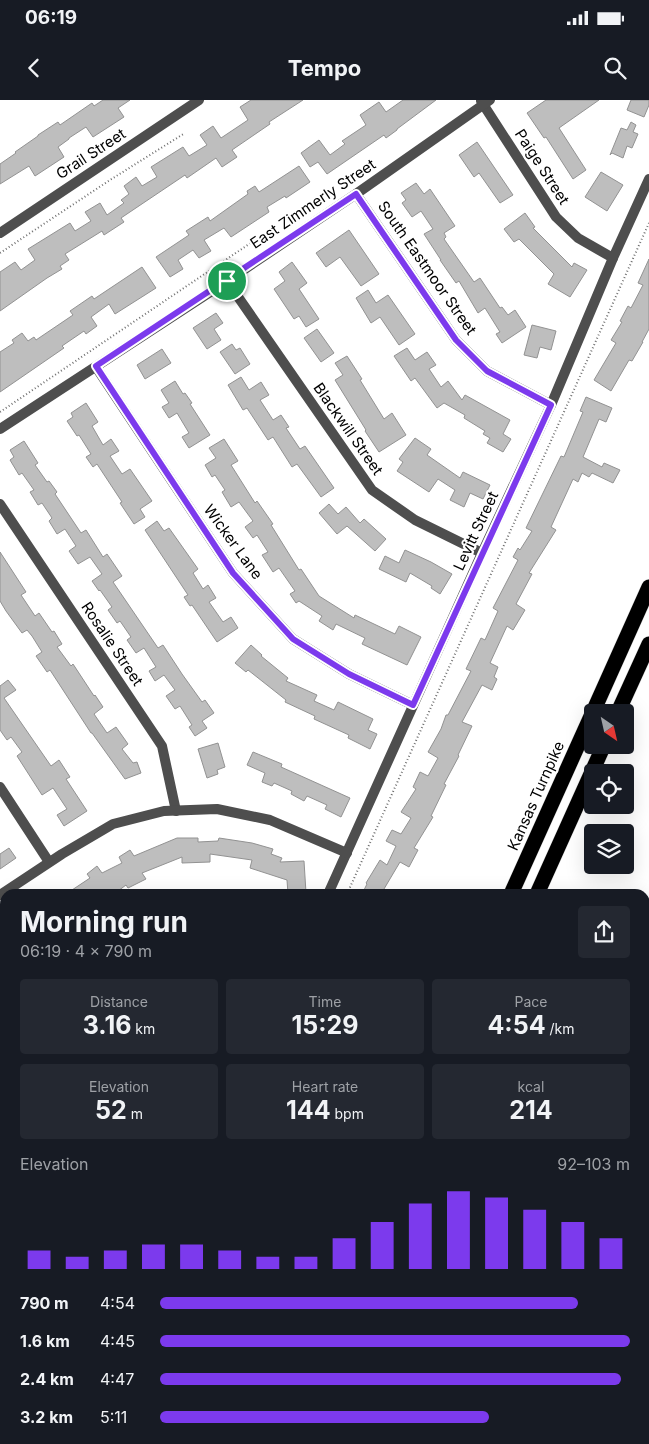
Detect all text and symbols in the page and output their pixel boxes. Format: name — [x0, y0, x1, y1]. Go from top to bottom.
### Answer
text: 06:19 — [25, 6, 77, 29]
icon: back — [20, 54, 48, 82]
icon: search — [601, 54, 629, 82]
text: Tempo — [288, 55, 361, 81]
street label: Grail Street — [52, 124, 129, 183]
street label: Paige Street — [511, 125, 574, 208]
street label: East Zimmerly Street — [246, 155, 379, 253]
street label: South Eastmoor Street — [374, 197, 481, 338]
pin — [206, 260, 248, 302]
icon: arrive — [213, 267, 241, 295]
street label: Blackwill Street — [310, 379, 387, 479]
street label: Levitt Street — [449, 488, 502, 573]
street label: Wicker Lane — [200, 501, 267, 583]
street label: Rosalie Street — [77, 598, 148, 689]
north arrow — [584, 704, 634, 754]
map controls — [584, 704, 634, 874]
street label: Kansas Turnpike — [503, 738, 568, 853]
button: locate — [584, 764, 634, 814]
button: layers — [584, 824, 634, 874]
text: Morning run — [20, 905, 188, 939]
button: share — [578, 906, 630, 958]
text: 06:19 · 4 × 790 m — [20, 941, 152, 961]
text: Distance — [90, 993, 148, 1010]
text: Time — [309, 993, 341, 1010]
text: Pace — [515, 993, 547, 1010]
text: 3.16 — [83, 1010, 131, 1040]
text: 15:29 — [291, 1010, 359, 1040]
text: 4:54 — [487, 1010, 546, 1040]
text: km — [131, 1020, 155, 1037]
text: /km — [546, 1020, 575, 1037]
text: Elevation — [89, 1078, 149, 1095]
text: Heart rate — [292, 1078, 358, 1095]
text: kcal — [518, 1078, 544, 1095]
text: 52 — [95, 1095, 127, 1125]
text: 144 — [286, 1095, 331, 1125]
text: 214 — [509, 1095, 553, 1125]
text: m — [127, 1105, 143, 1122]
text: bpm — [331, 1105, 364, 1122]
text: Elevation — [20, 1154, 89, 1174]
text: 92–103 m — [557, 1154, 630, 1174]
text: 790 m — [20, 1293, 69, 1313]
text: 4:54 — [100, 1293, 135, 1313]
text: 1.6 km — [20, 1331, 70, 1351]
text: 4:45 — [100, 1331, 135, 1351]
text: 2.4 km — [20, 1369, 74, 1389]
text: 4:47 — [100, 1369, 134, 1389]
text: 3.2 km — [20, 1407, 73, 1427]
text: 5:11 — [100, 1407, 127, 1427]

